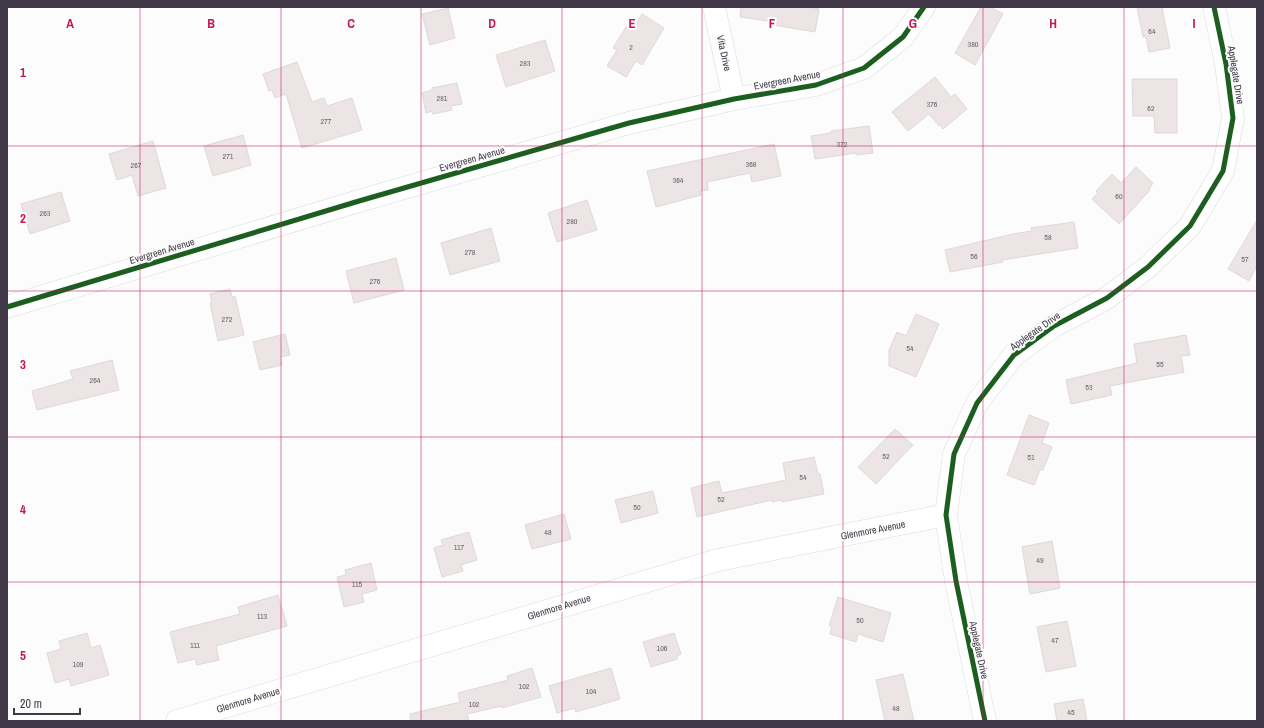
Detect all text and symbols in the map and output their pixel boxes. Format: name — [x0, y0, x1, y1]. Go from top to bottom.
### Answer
text: A — [66, 15, 74, 32]
text: B — [207, 15, 215, 32]
text: C — [347, 15, 355, 32]
text: D — [488, 15, 496, 32]
text: E — [628, 15, 636, 32]
text: F — [769, 15, 776, 32]
text: G — [909, 15, 917, 32]
text: H — [1049, 15, 1057, 32]
text: I — [1193, 15, 1196, 32]
house number: 64 — [1148, 26, 1156, 36]
street label: Vita Drive — [714, 34, 734, 73]
house number: 380 — [968, 39, 979, 49]
house number: 2 — [629, 42, 633, 52]
street label: Applegate Drive — [1225, 44, 1247, 105]
house number: 283 — [520, 58, 531, 68]
text: 1 — [20, 64, 26, 81]
street label: Evergreen Avenue — [753, 67, 822, 93]
house number: 281 — [437, 93, 448, 103]
house number: 376 — [927, 99, 938, 109]
house number: 62 — [1147, 103, 1155, 113]
house number: 277 — [321, 116, 332, 126]
house number: 372 — [837, 139, 848, 149]
street label: Evergreen Avenue — [438, 143, 507, 175]
house number: 271 — [223, 151, 234, 161]
house number: 368 — [746, 159, 757, 169]
house number: 267 — [131, 160, 142, 170]
house number: 364 — [673, 175, 684, 185]
house number: 60 — [1115, 191, 1123, 201]
house number: 263 — [40, 208, 51, 218]
text: 2 — [20, 210, 26, 227]
house number: 280 — [567, 216, 578, 226]
house number: 58 — [1044, 232, 1052, 242]
street label: Evergreen Avenue — [128, 235, 197, 267]
house number: 278 — [465, 247, 476, 257]
house number: 56 — [970, 251, 978, 261]
house number: 57 — [1241, 254, 1249, 264]
house number: 276 — [370, 276, 381, 286]
street label: Applegate Drive — [1006, 309, 1063, 354]
house number: 272 — [222, 314, 233, 324]
house number: 54 — [906, 343, 914, 353]
text: 3 — [20, 356, 26, 373]
house number: 55 — [1156, 359, 1164, 369]
house number: 264 — [90, 375, 101, 385]
house number: 53 — [1085, 382, 1093, 392]
house number: 52 — [882, 451, 890, 461]
house number: 51 — [1027, 452, 1035, 462]
house number: 54 — [799, 472, 807, 482]
house number: 52 — [717, 494, 725, 504]
text: 4 — [20, 501, 26, 518]
house number: 50 — [633, 502, 641, 512]
street label: Glenmore Avenue — [840, 517, 907, 543]
house number: 48 — [544, 527, 552, 537]
house number: 117 — [454, 542, 465, 552]
house number: 49 — [1036, 555, 1044, 565]
house number: 115 — [352, 579, 363, 589]
street label: Glenmore Avenue — [526, 591, 593, 623]
house number: 113 — [257, 611, 268, 621]
house number: 50 — [856, 615, 864, 625]
street label: Applegate Drive — [966, 619, 992, 681]
house number: 47 — [1051, 635, 1059, 645]
house number: 111 — [190, 640, 200, 650]
house number: 106 — [657, 643, 668, 653]
text: 5 — [20, 647, 26, 664]
house number: 109 — [73, 659, 84, 669]
house number: 102 — [519, 681, 530, 691]
street label: Glenmore Avenue — [215, 684, 282, 716]
house number: 104 — [586, 686, 597, 696]
scale bar — [14, 690, 80, 716]
text: 20 m — [20, 696, 42, 712]
house number: 102 — [469, 699, 480, 709]
house number: 48 — [892, 703, 900, 713]
house number: 45 — [1067, 707, 1075, 717]

